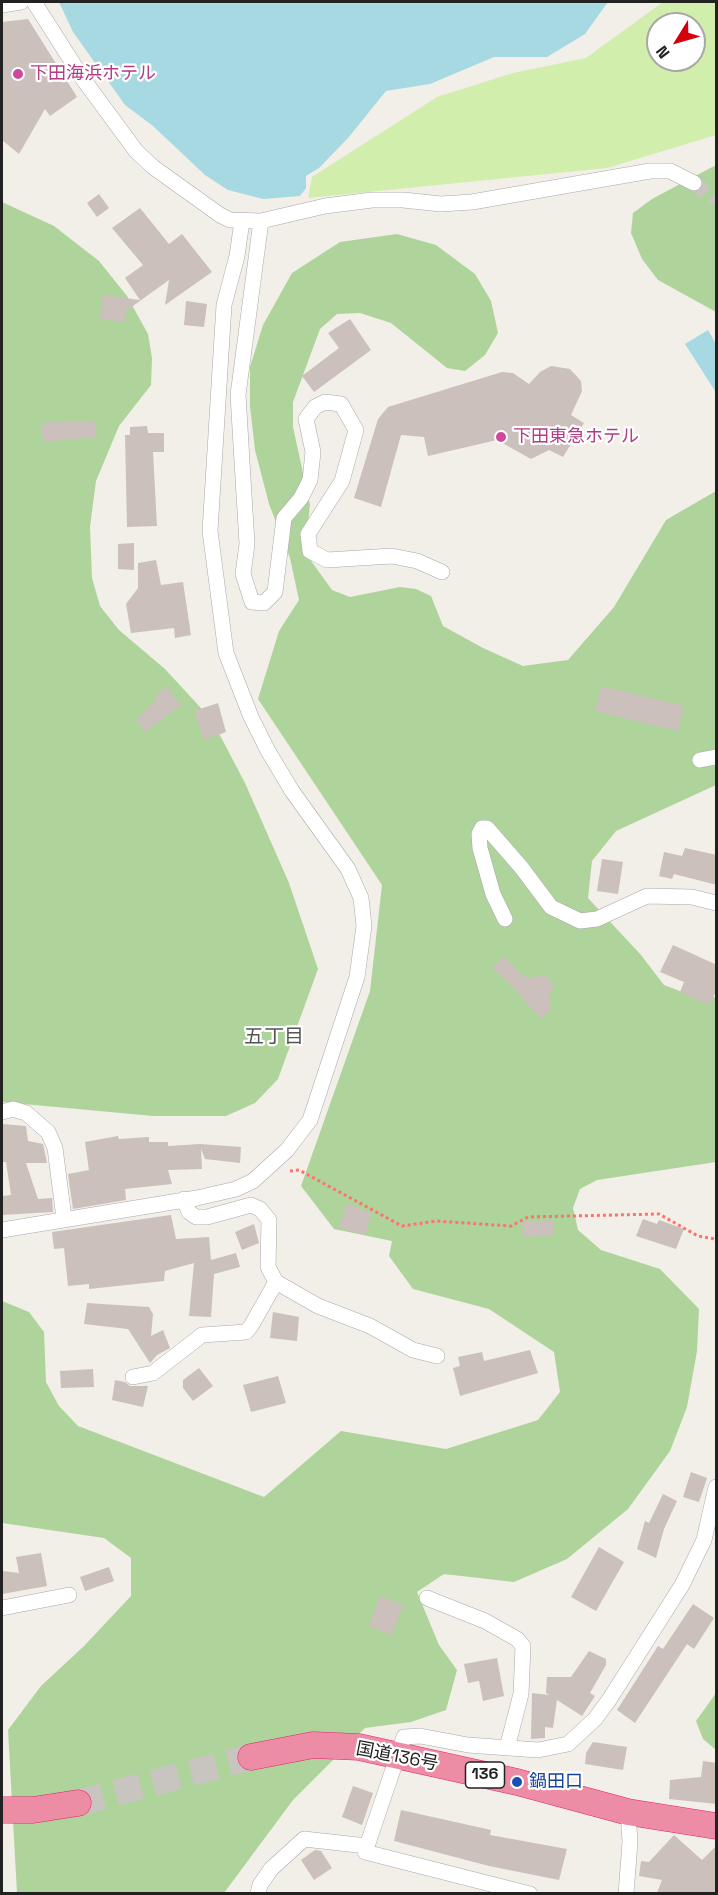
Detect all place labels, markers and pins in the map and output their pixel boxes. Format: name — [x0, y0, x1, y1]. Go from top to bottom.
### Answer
place label: 下田海浜ホテル — [30, 63, 156, 85]
marker: 下田海浜ホテル — [11, 67, 25, 81]
place label: 下田東急ホテル — [513, 426, 639, 448]
marker: 下田東急ホテル — [494, 430, 508, 444]
place label: 鍋田口 — [529, 1771, 583, 1793]
marker: 鍋田口 — [510, 1775, 524, 1789]

